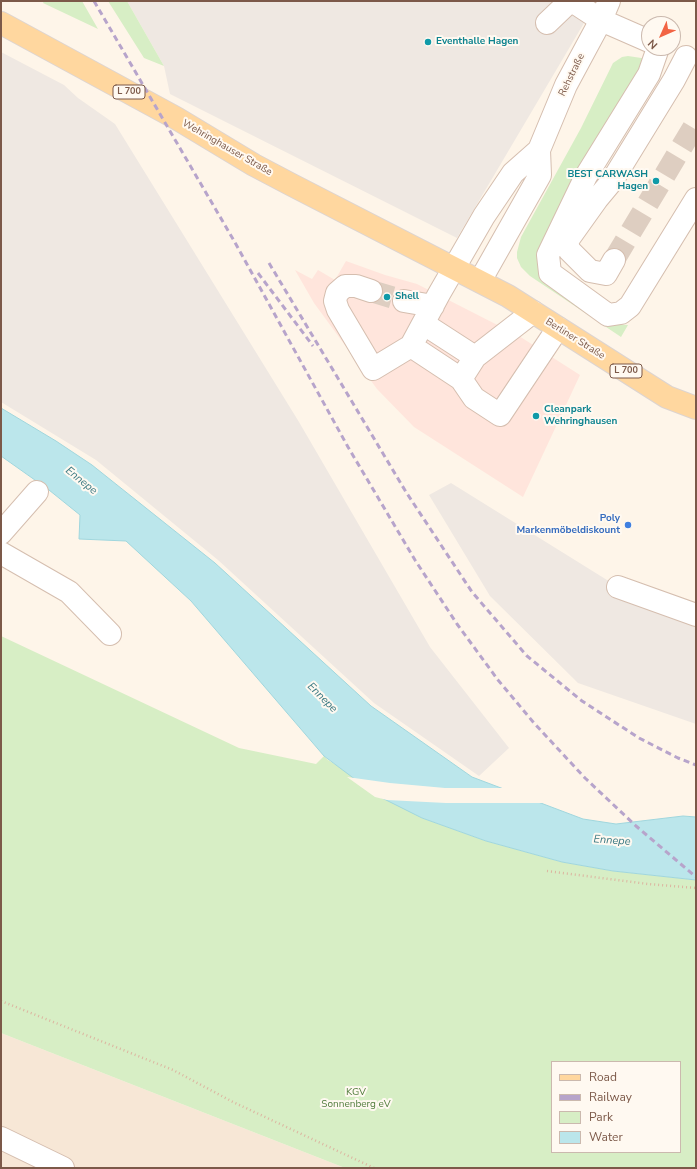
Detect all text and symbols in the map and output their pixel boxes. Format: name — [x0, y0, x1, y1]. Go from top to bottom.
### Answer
north arrow — [641, 16, 681, 56]
place label: Eventhalle Hagen — [436, 36, 518, 48]
text: N — [645, 36, 661, 52]
marker: Eventhalle Hagen — [423, 37, 433, 47]
street label: Rehstraße — [556, 52, 588, 98]
road number: L 700 — [113, 85, 145, 99]
street label: Wehringhauser Straße — [180, 117, 274, 179]
place label: BEST CARWASH Hagen — [567, 169, 648, 192]
marker: BEST CARWASH Hagen — [651, 176, 661, 186]
place label: Shell — [395, 291, 419, 303]
marker: Shell — [382, 292, 392, 302]
street label: Berliner Straße — [543, 316, 607, 362]
road number: L 700 — [610, 364, 642, 378]
place label: Cleanpark Wehringhausen — [544, 404, 617, 428]
marker: Cleanpark Wehringhausen — [531, 411, 541, 421]
water label: Ennepe — [62, 464, 100, 498]
place label: Poly Markenmöbeldiskount — [516, 513, 620, 536]
marker: Poly Markenmöbeldiskount — [623, 520, 633, 530]
water label: Ennepe — [304, 680, 340, 716]
water label: Ennepe — [593, 833, 631, 849]
legend — [551, 1061, 681, 1153]
text: Road — [589, 1069, 617, 1085]
park label: KGV Sonnenberg eV — [321, 1087, 391, 1110]
text: Railway — [589, 1089, 632, 1105]
text: Park — [589, 1109, 613, 1125]
text: Water — [589, 1129, 623, 1145]

